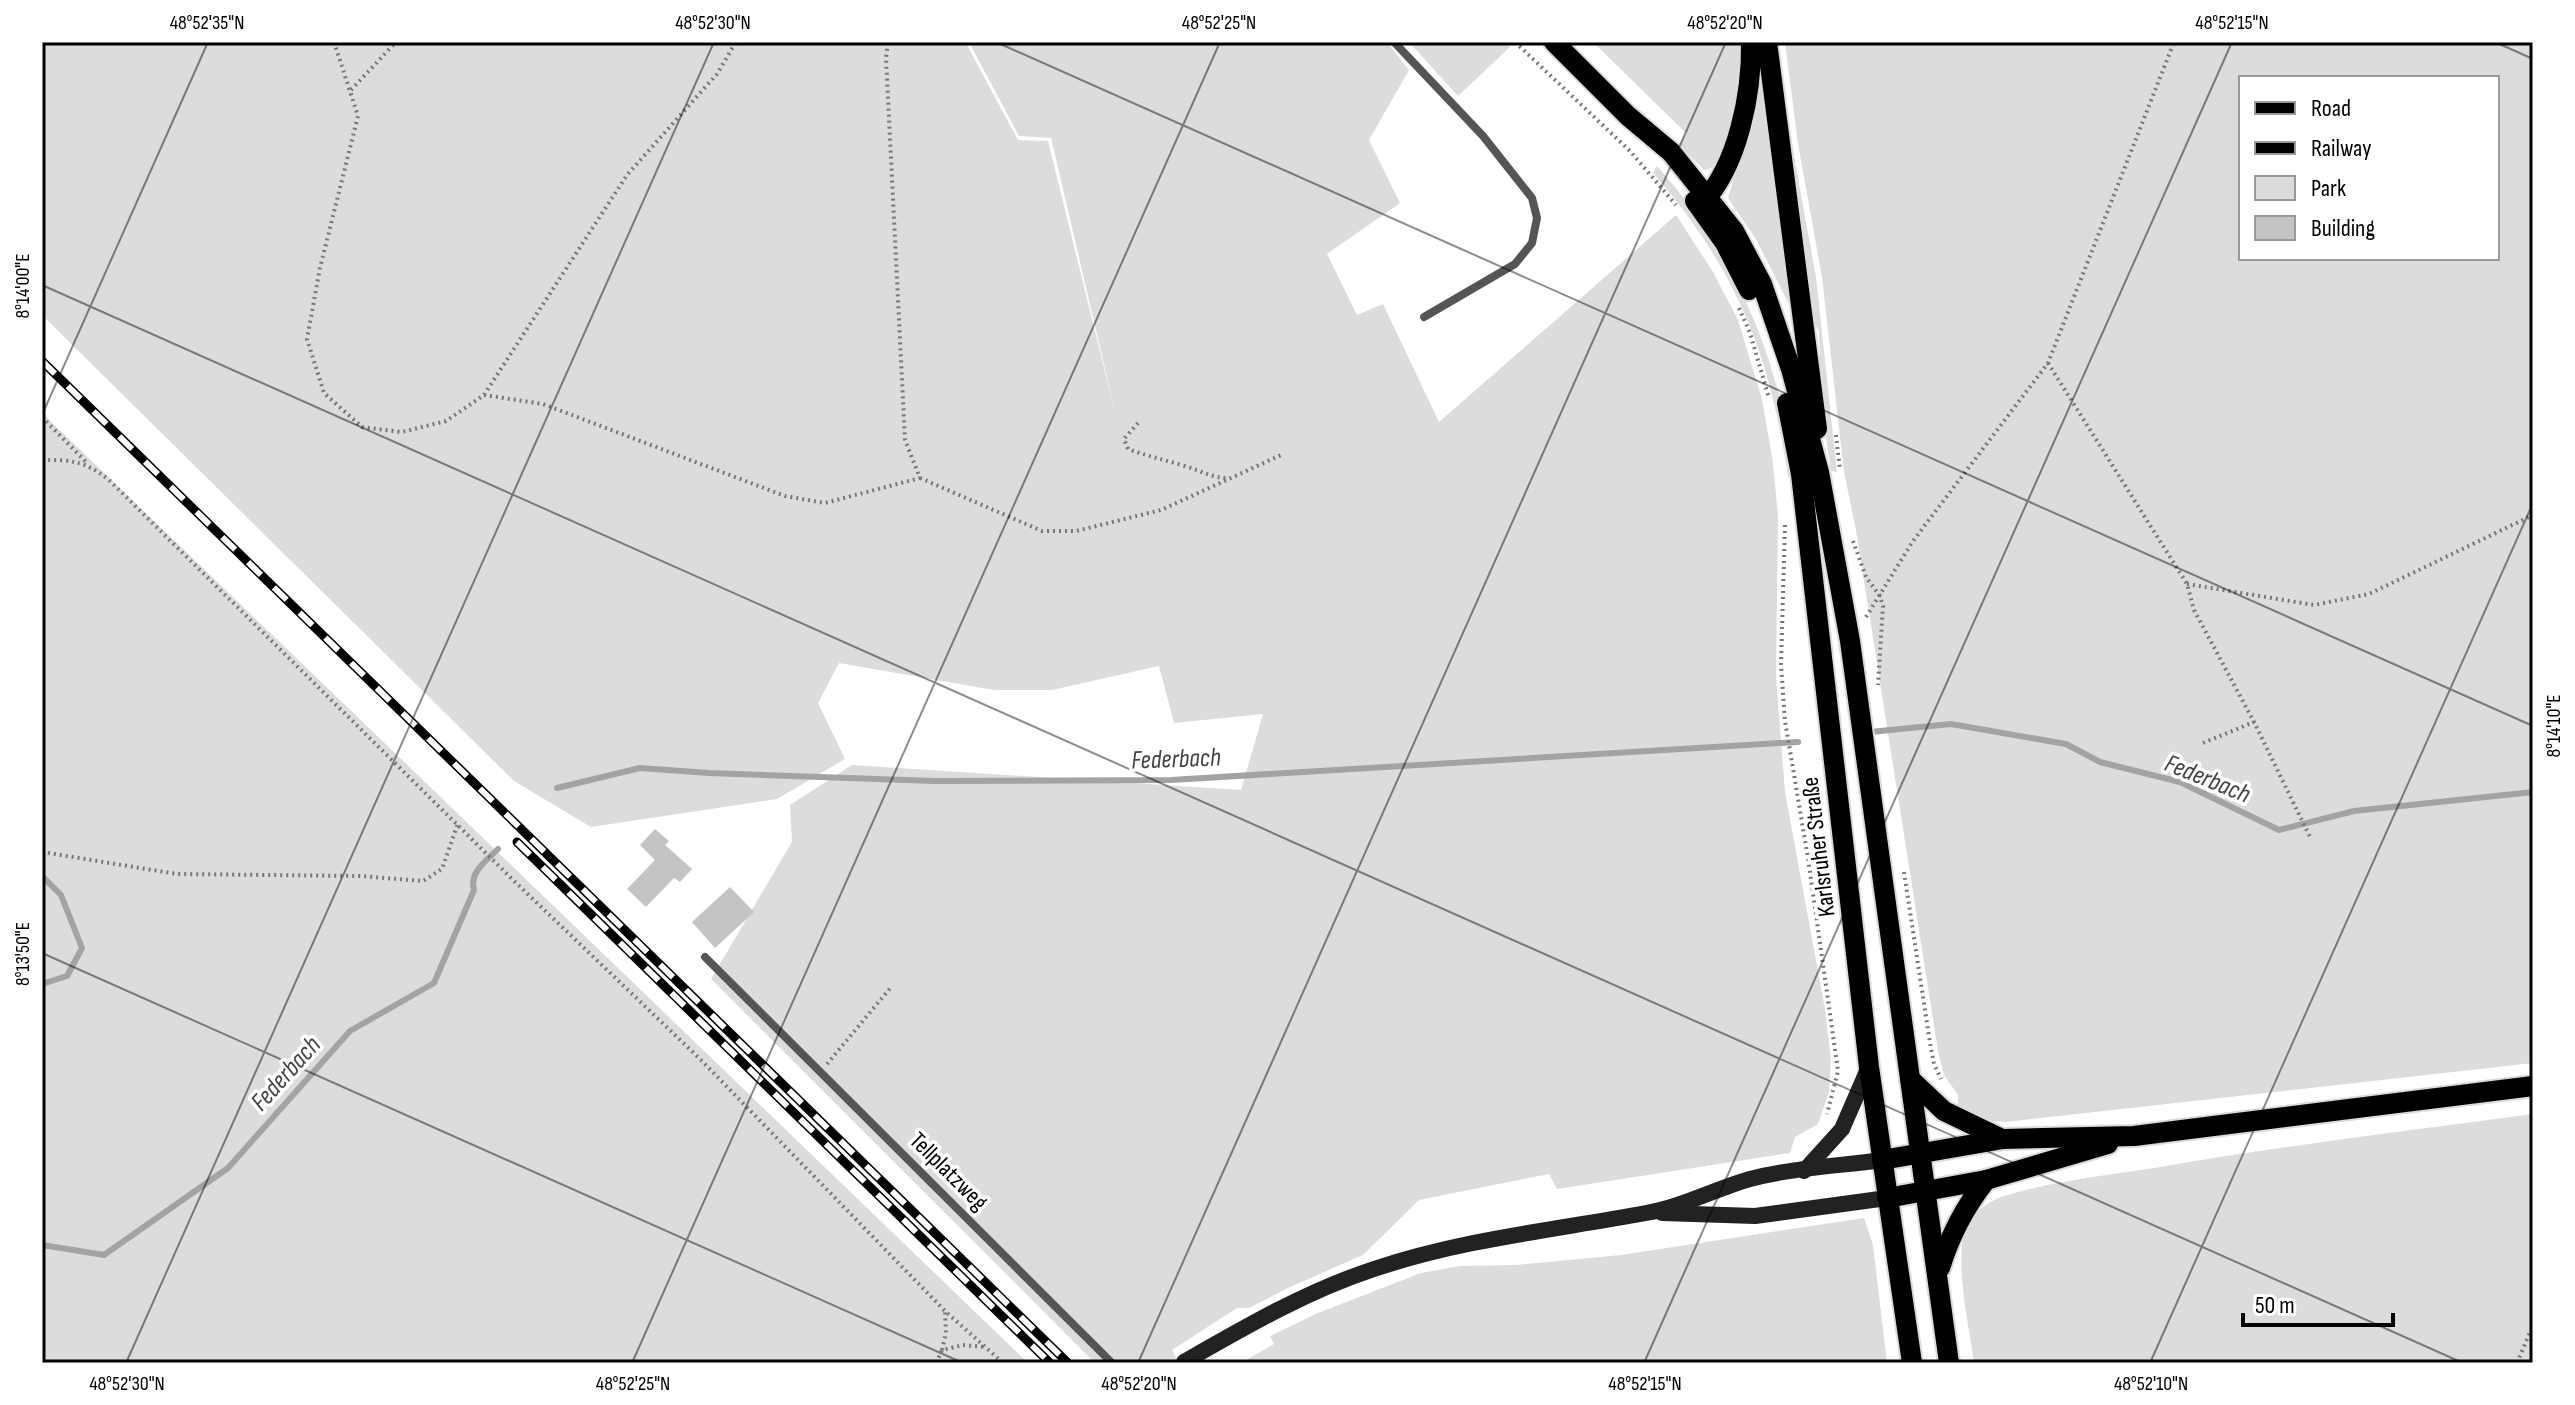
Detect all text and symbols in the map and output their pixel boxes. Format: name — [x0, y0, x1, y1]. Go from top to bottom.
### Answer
text: 48°52'35"N — [170, 11, 244, 35]
text: 48°52'30"N — [675, 11, 751, 35]
text: 48°52'25"N — [1182, 11, 1256, 35]
text: 48°52'20"N — [1687, 11, 1763, 35]
text: 48°52'15"N — [2195, 11, 2269, 35]
legend — [2239, 76, 2499, 260]
text: Road — [2311, 94, 2351, 123]
text: Railway — [2311, 134, 2371, 163]
text: Park — [2311, 174, 2346, 203]
text: Building — [2311, 214, 2375, 243]
text: 8°14'00"E — [11, 254, 35, 318]
text: 8°14'10"E — [2542, 695, 2566, 757]
water label: Federbach — [1131, 742, 1221, 777]
water label: Federbach — [2160, 748, 2255, 811]
street label: Karlsruher Straße — [1796, 775, 1841, 918]
text: 8°13'50"E — [11, 922, 35, 986]
water label: Federbach — [245, 1030, 328, 1118]
street label: Tellplatzweg — [903, 1126, 994, 1217]
scale bar — [2243, 1277, 2393, 1327]
text: 50 m — [2255, 1291, 2295, 1320]
text: 48°52'30"N — [89, 1372, 165, 1396]
text: 48°52'25"N — [596, 1372, 670, 1396]
text: 48°52'20"N — [1101, 1372, 1177, 1396]
text: 48°52'15"N — [1608, 1372, 1682, 1396]
text: 48°52'10"N — [2114, 1372, 2188, 1396]

